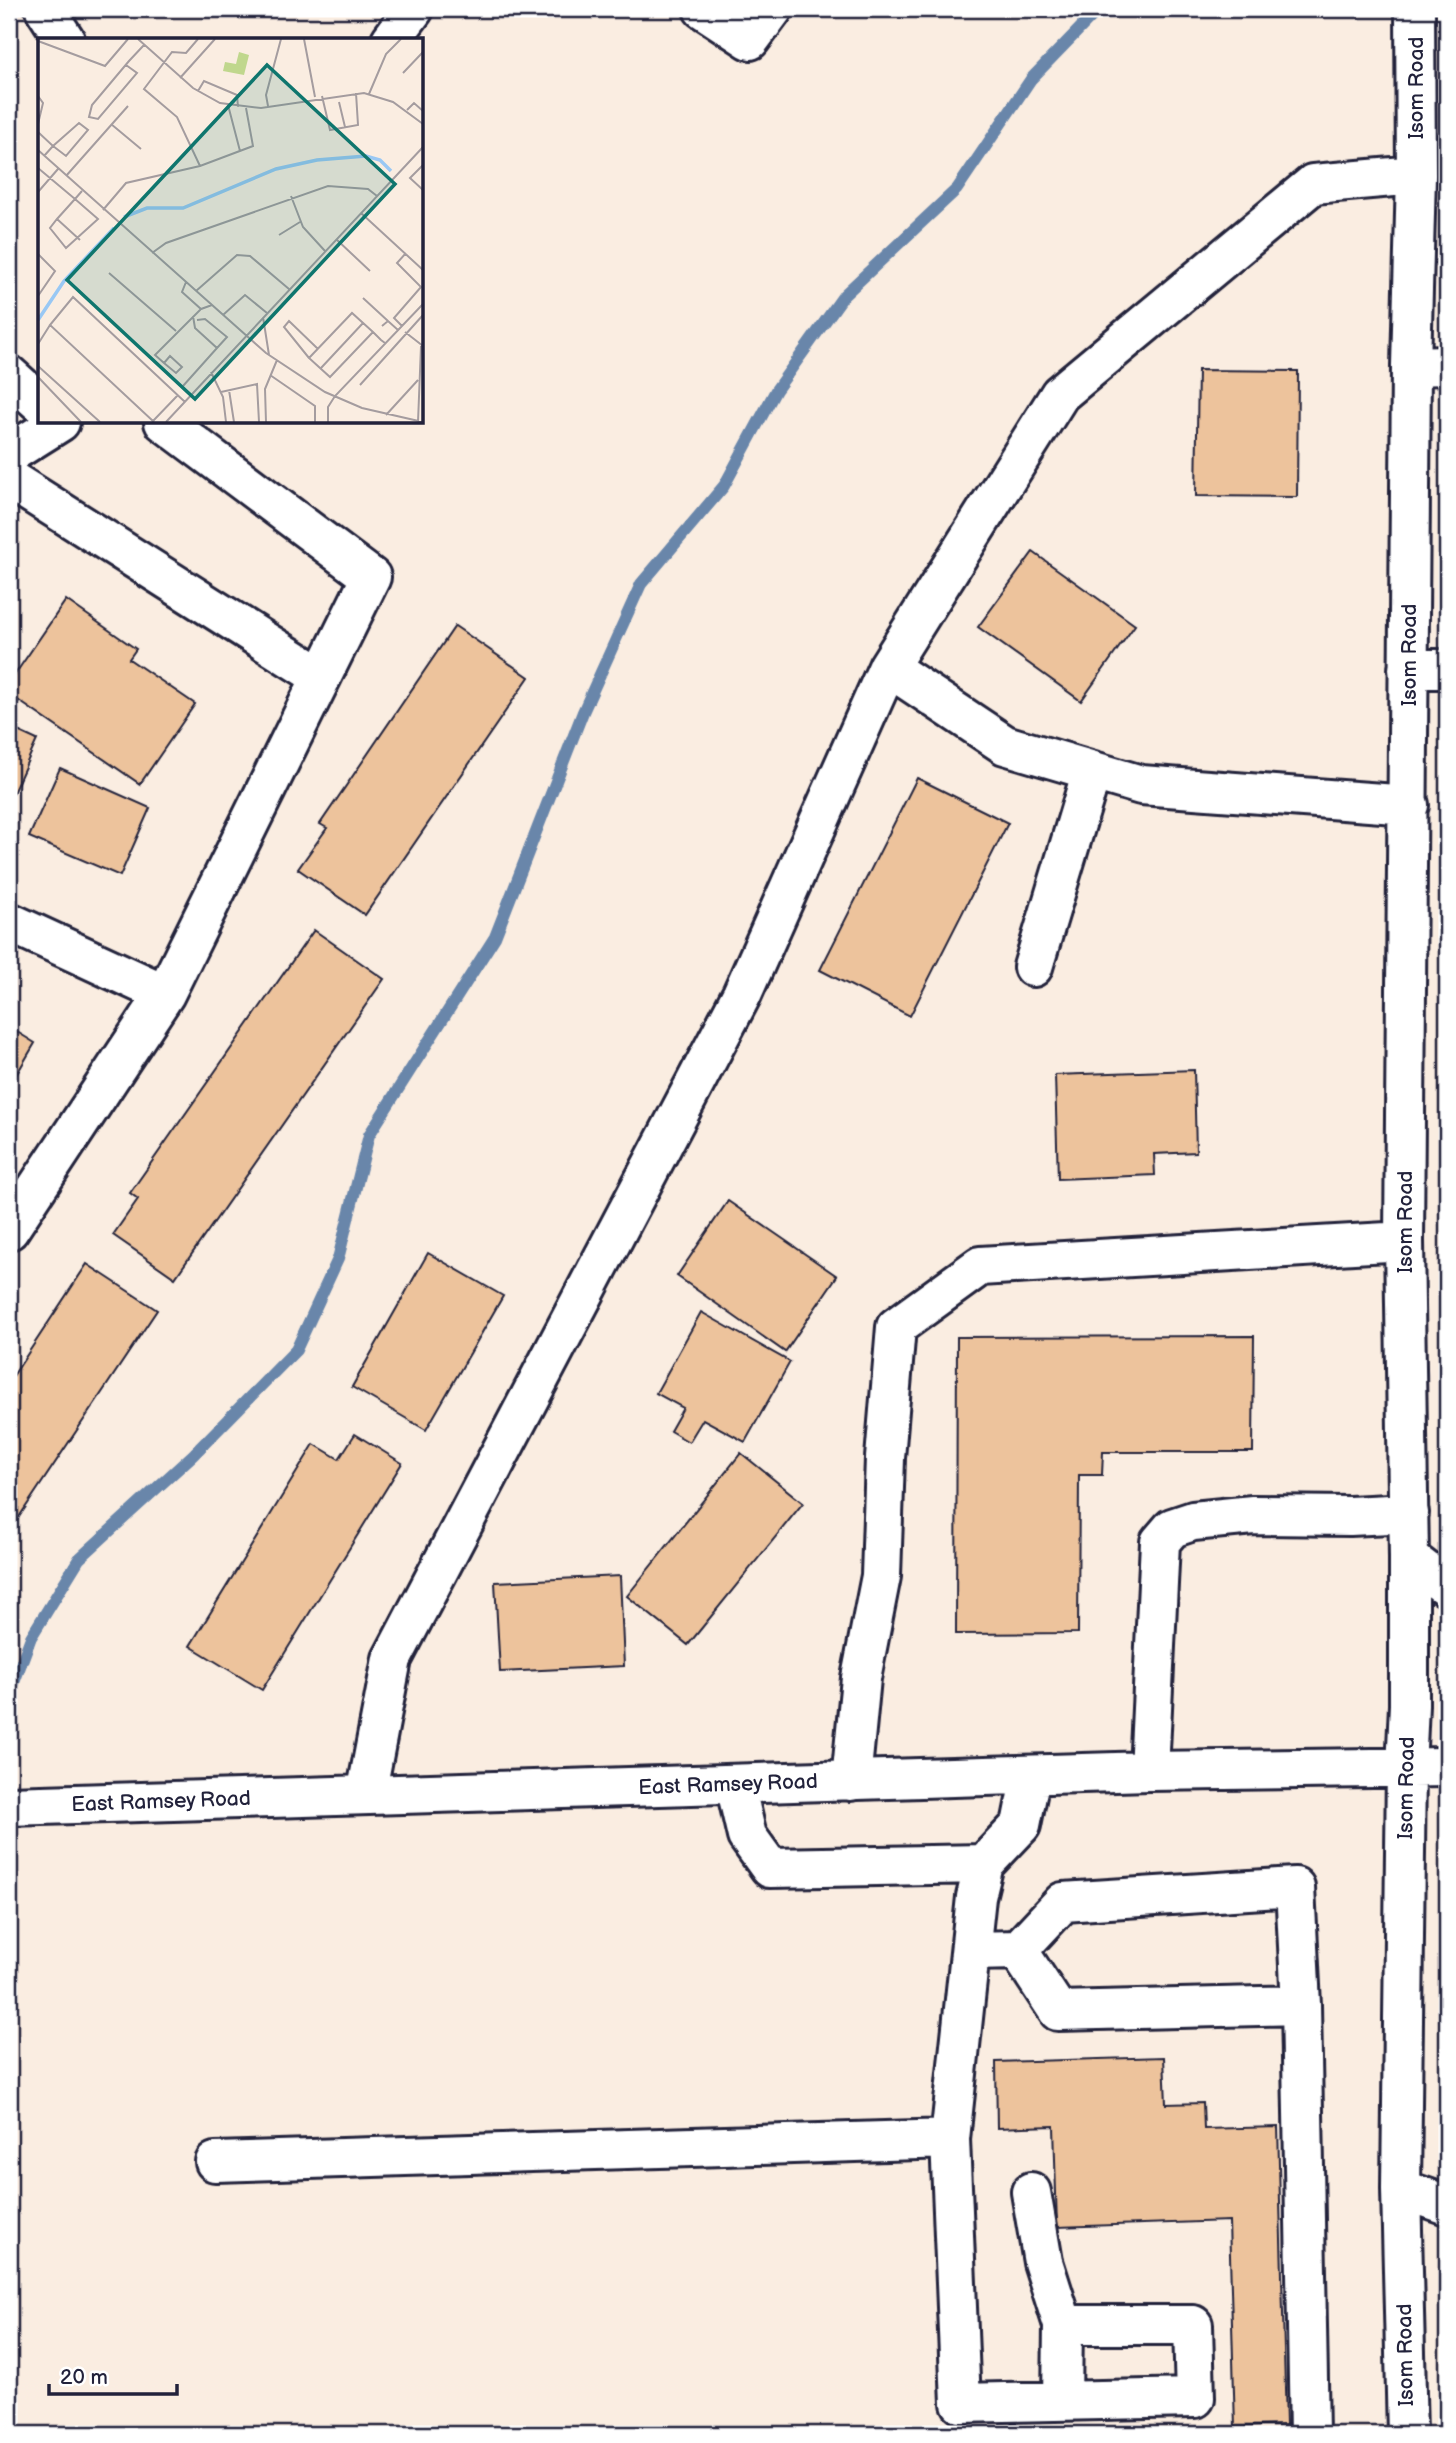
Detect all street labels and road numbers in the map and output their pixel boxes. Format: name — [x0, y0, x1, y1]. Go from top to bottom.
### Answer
street label: Isom Road — [1404, 37, 1429, 139]
street label: Isom Road — [1397, 604, 1422, 706]
street label: Isom Road — [1393, 1171, 1418, 1273]
street label: Isom Road — [1393, 1736, 1420, 1840]
street label: East Ramsey Road — [638, 1769, 818, 1800]
street label: East Ramsey Road — [71, 1786, 251, 1817]
street label: Isom Road — [1392, 2303, 1419, 2407]

